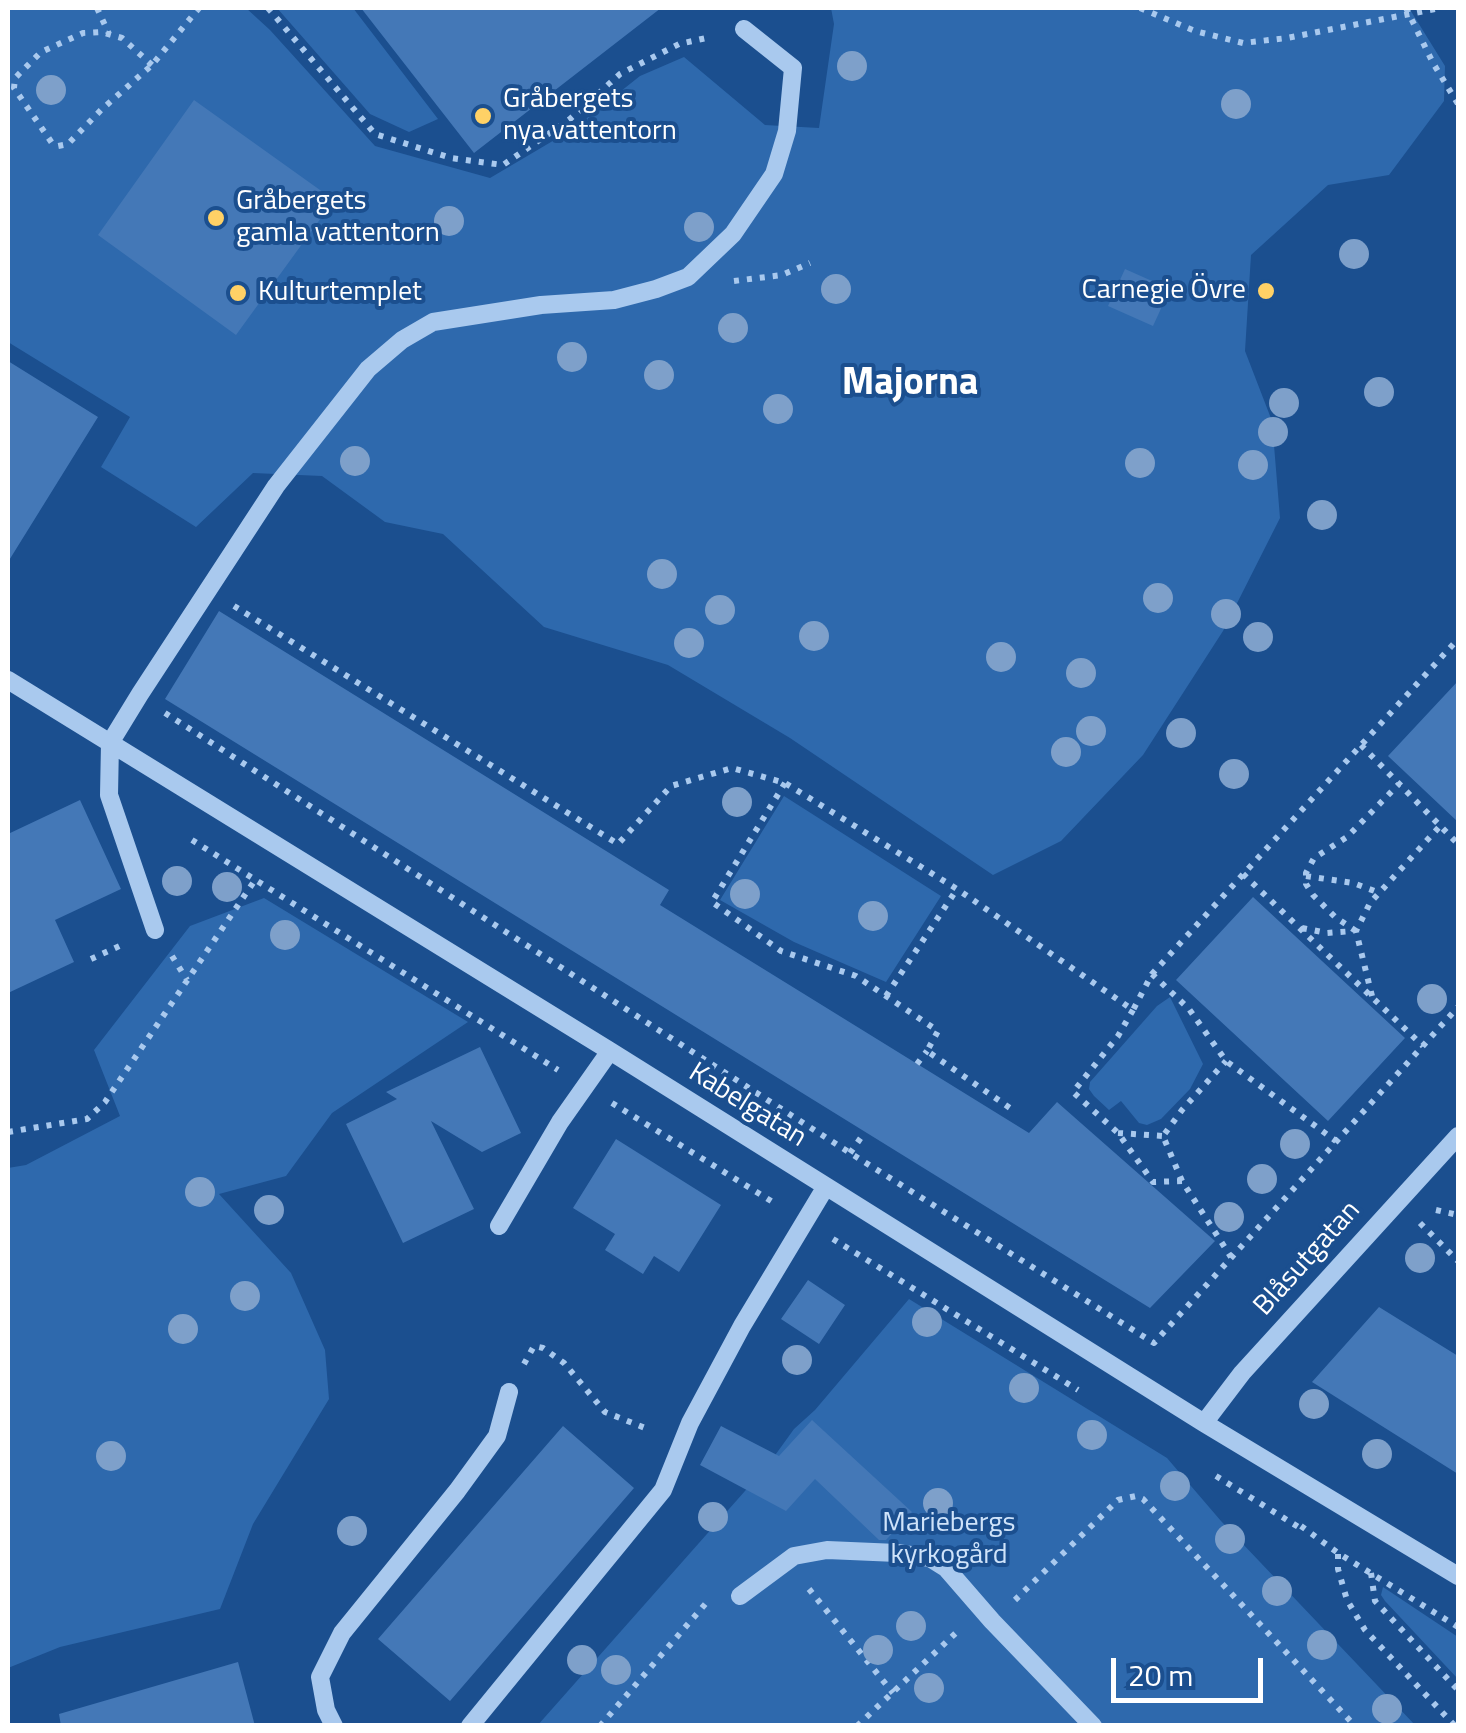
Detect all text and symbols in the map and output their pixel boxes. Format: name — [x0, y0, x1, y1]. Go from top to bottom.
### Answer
place label: Gråbergets nya vattentorn — [503, 83, 677, 149]
marker: Gråbergets nya vattentorn — [472, 105, 494, 127]
place label: Gråbergets gamla vattentorn — [236, 185, 440, 251]
marker: Gråbergets gamla vattentorn — [205, 207, 227, 229]
place label: Carnegie Övre — [1082, 274, 1246, 308]
place label: Kulturtemplet — [258, 276, 422, 310]
marker: Carnegie Övre — [1255, 280, 1277, 302]
marker: Kulturtemplet — [227, 282, 249, 304]
district label: Majorna — [842, 362, 978, 408]
street label: Kabelgatan — [682, 1057, 812, 1155]
street label: Blåsutgatan — [1248, 1195, 1368, 1323]
park label: Mariebergs kyrkogård — [882, 1507, 1016, 1573]
scale bar — [1116, 1638, 1268, 1700]
text: 20 m — [1128, 1652, 1193, 1698]

